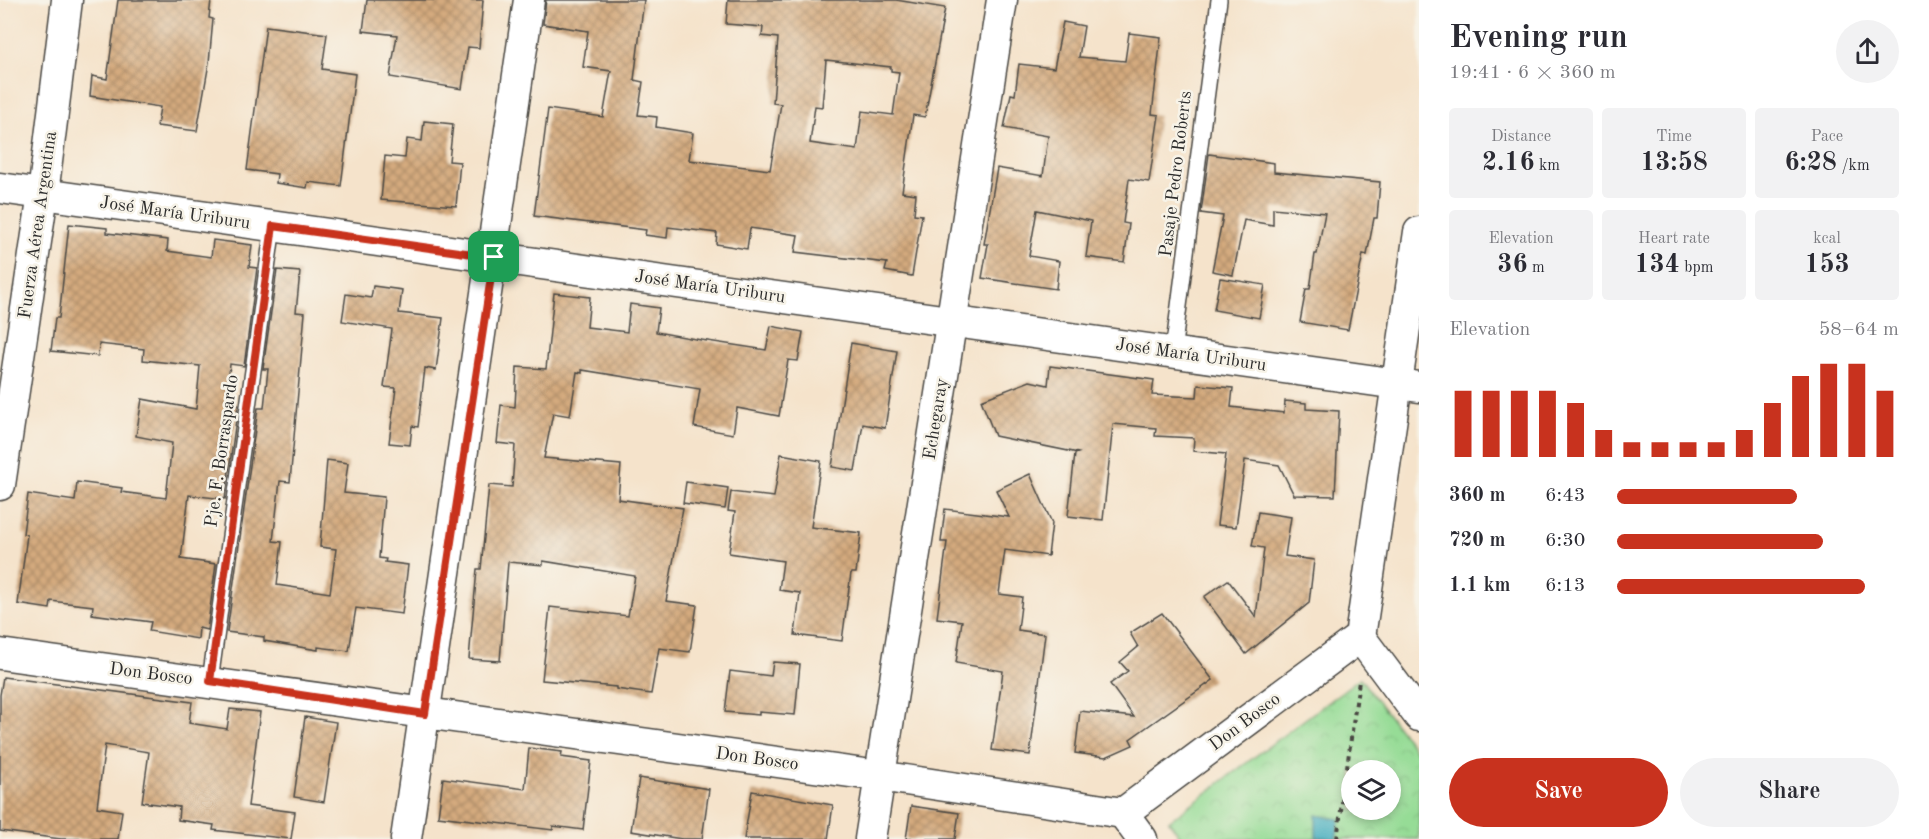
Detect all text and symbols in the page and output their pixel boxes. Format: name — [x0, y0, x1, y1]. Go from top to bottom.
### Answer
button: share — [1836, 20, 1899, 83]
text: Evening run — [1449, 22, 1628, 55]
text: 19:41 · 6 × 360 m — [1449, 63, 1616, 83]
street label: Pasaje Pedro Roberts — [1157, 90, 1195, 258]
text: Distance — [1491, 129, 1551, 145]
text: Time — [1656, 129, 1692, 145]
text: Pace — [1811, 129, 1843, 145]
street label: Fuerza Aérea Argentina — [16, 130, 60, 320]
text: 2.16 — [1482, 150, 1535, 176]
text: 13:58 — [1640, 150, 1708, 176]
text: 6:28 — [1784, 150, 1837, 176]
text: km — [1535, 158, 1560, 174]
text: /km — [1837, 158, 1870, 174]
street label: José María Uriburu — [98, 194, 252, 233]
pin — [468, 231, 519, 282]
text: Elevation — [1488, 231, 1554, 247]
text: Heart rate — [1638, 231, 1710, 247]
text: kcal — [1813, 231, 1841, 247]
icon: arrive — [477, 240, 510, 273]
text: 36 — [1497, 252, 1527, 278]
text: 134 — [1635, 252, 1680, 278]
text: 153 — [1804, 252, 1850, 278]
text: m — [1527, 260, 1545, 276]
text: bpm — [1680, 260, 1713, 276]
street label: José María Uriburu — [633, 268, 787, 307]
text: Elevation — [1449, 320, 1530, 340]
text: 58–64 m — [1819, 320, 1899, 340]
street label: José María Uriburu — [1114, 336, 1268, 375]
street label: Pje. F. Borraspardo — [202, 373, 242, 529]
street label: Echegaray — [921, 376, 951, 461]
text: 360 m — [1449, 486, 1505, 506]
text: 6:43 — [1545, 486, 1585, 506]
text: 720 m — [1449, 531, 1505, 551]
text: 6:30 — [1545, 531, 1585, 551]
text: 1.1 km — [1449, 576, 1511, 596]
text: 6:13 — [1545, 576, 1585, 596]
street label: Don Bosco — [108, 660, 194, 688]
street label: Don Bosco — [1206, 690, 1284, 754]
street label: Don Bosco — [714, 744, 800, 774]
button: Save — [1449, 758, 1668, 827]
button: Share — [1680, 758, 1899, 827]
map controls — [1341, 760, 1401, 820]
button: layers — [1341, 760, 1401, 820]

